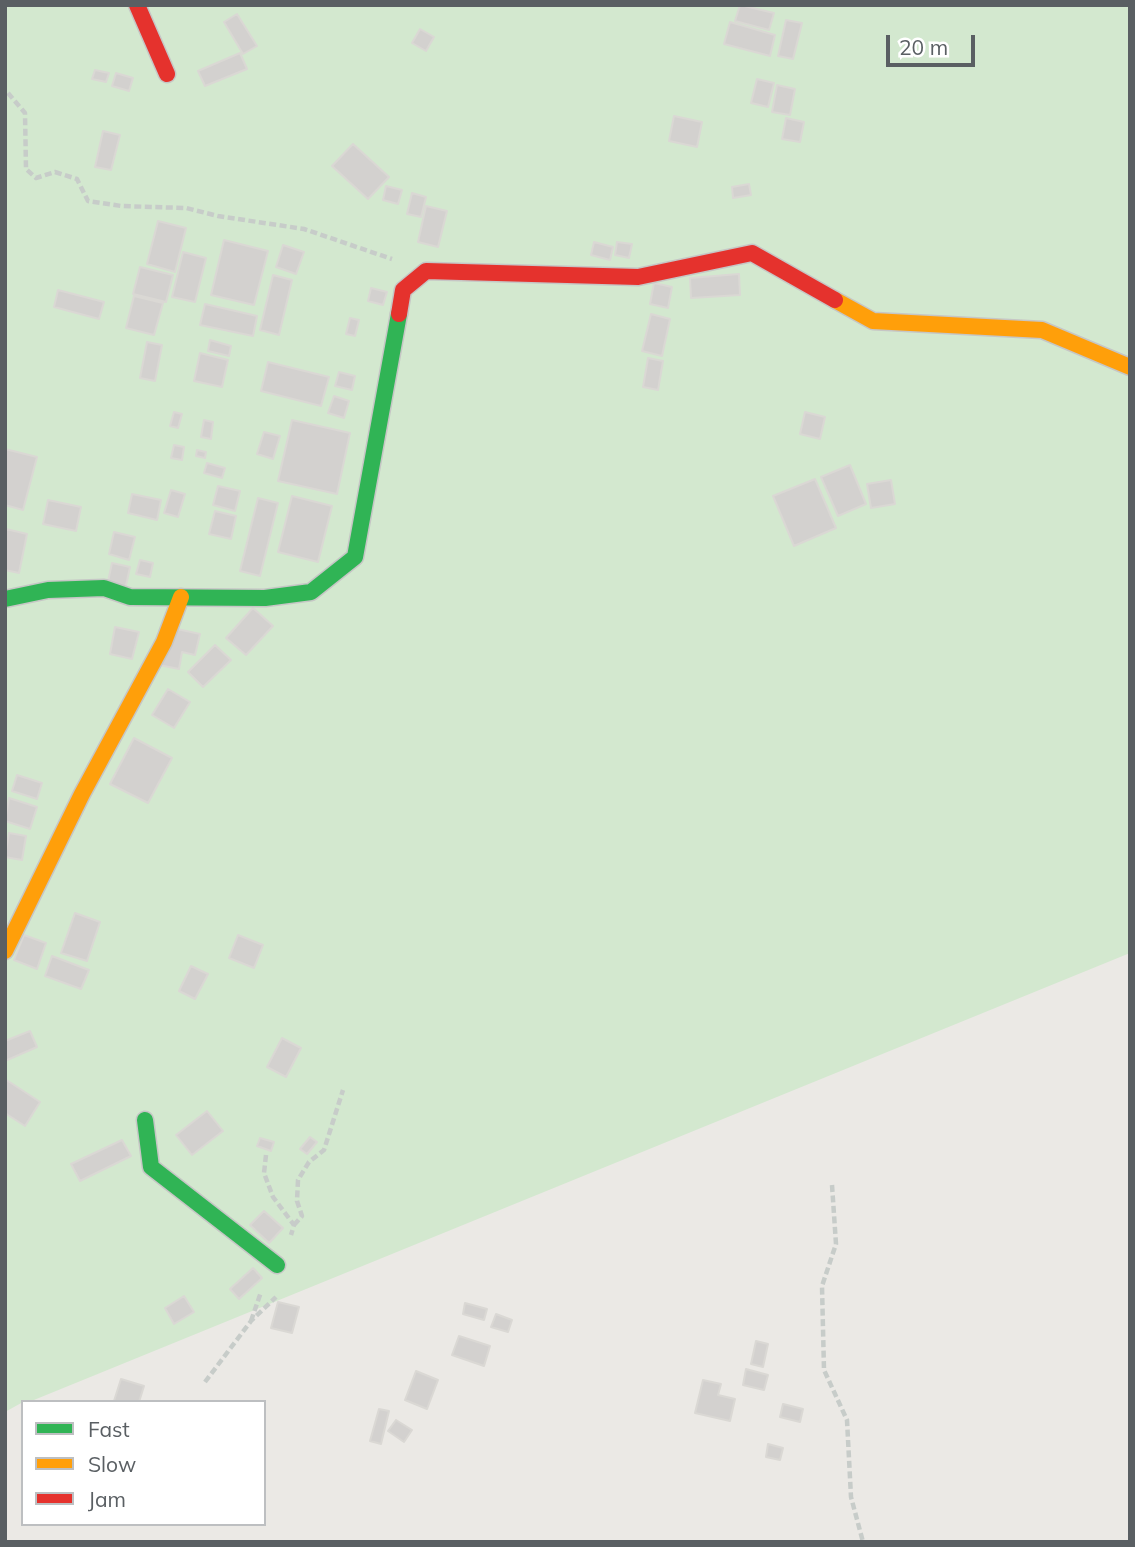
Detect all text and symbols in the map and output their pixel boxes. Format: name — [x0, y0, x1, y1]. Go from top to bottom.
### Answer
scale bar — [890, 21, 979, 65]
text: 20 m — [899, 34, 948, 60]
legend — [21, 1400, 266, 1526]
text: Fast — [88, 1416, 130, 1442]
text: Slow — [88, 1451, 136, 1477]
text: Jam — [88, 1486, 126, 1512]

